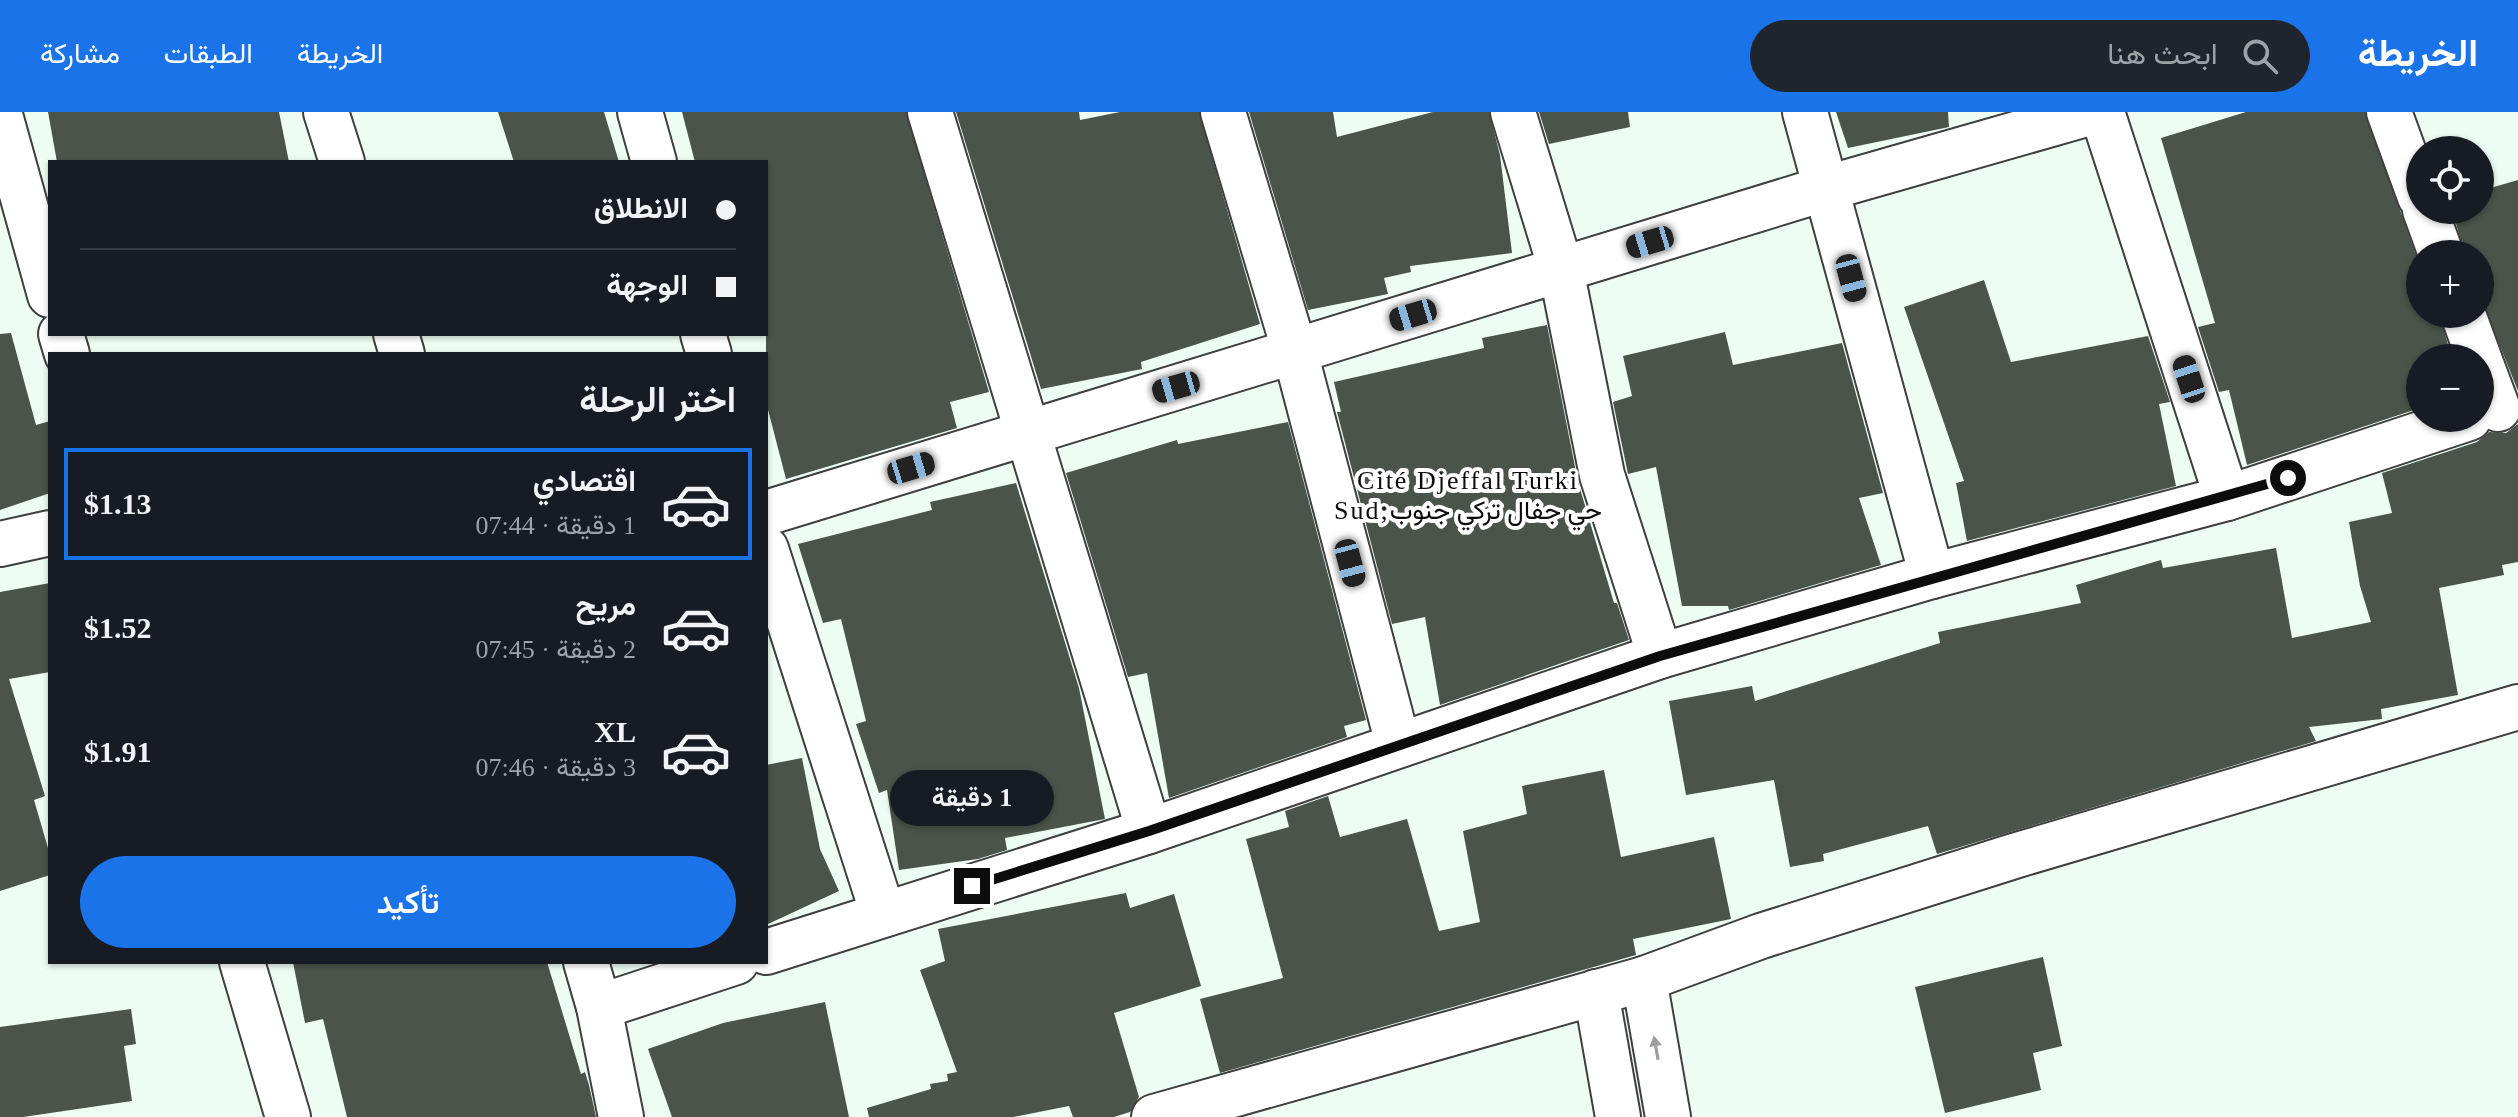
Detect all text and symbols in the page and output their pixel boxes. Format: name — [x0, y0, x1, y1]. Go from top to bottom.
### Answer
search box — [1750, 20, 2310, 92]
text: الخريطة — [2358, 32, 2478, 74]
icon: search — [2238, 34, 2282, 78]
text: ابحث هنا — [2107, 37, 2218, 70]
text: مشاركة — [40, 38, 120, 69]
text: الطبقات — [164, 38, 253, 69]
text: الخريطة — [297, 38, 383, 69]
map controls — [2406, 136, 2494, 432]
button: locate — [2406, 136, 2494, 224]
text: الانطلاق — [594, 191, 688, 224]
car — [1624, 224, 1676, 260]
button: + — [2406, 240, 2494, 328]
car — [1833, 252, 1869, 304]
text: الوجهة — [606, 268, 688, 301]
car — [1387, 297, 1439, 333]
button: − — [2406, 344, 2494, 432]
car — [2170, 352, 2208, 406]
car — [1150, 369, 1202, 405]
text: اختر الرحلة — [579, 380, 736, 420]
car — [885, 450, 937, 486]
route start — [2270, 460, 2306, 496]
text: اقتصادي — [533, 464, 636, 497]
district label: Cité Djeffal Turki Sud;حي جفال تركي جنوب — [1334, 466, 1602, 531]
icon: car — [660, 468, 732, 540]
text: $1.13 — [84, 487, 152, 520]
text: 1 دقيقة · 07:44 — [475, 511, 636, 540]
car — [1332, 537, 1368, 589]
text: مريح — [576, 588, 636, 621]
icon: car — [660, 592, 732, 664]
text: $1.52 — [84, 611, 152, 644]
text: 2 دقيقة · 07:45 — [475, 635, 636, 664]
text: XL — [594, 715, 636, 748]
icon: car — [660, 716, 732, 788]
text: $1.91 — [84, 735, 152, 768]
text: 3 دقيقة · 07:46 — [475, 753, 636, 782]
callout: 1 دقيقة — [890, 770, 1054, 826]
text: 1 دقيقة — [932, 783, 1012, 812]
button: تأكيد — [80, 856, 736, 948]
route end — [954, 868, 990, 904]
one-way arrow — [1650, 1035, 1662, 1060]

